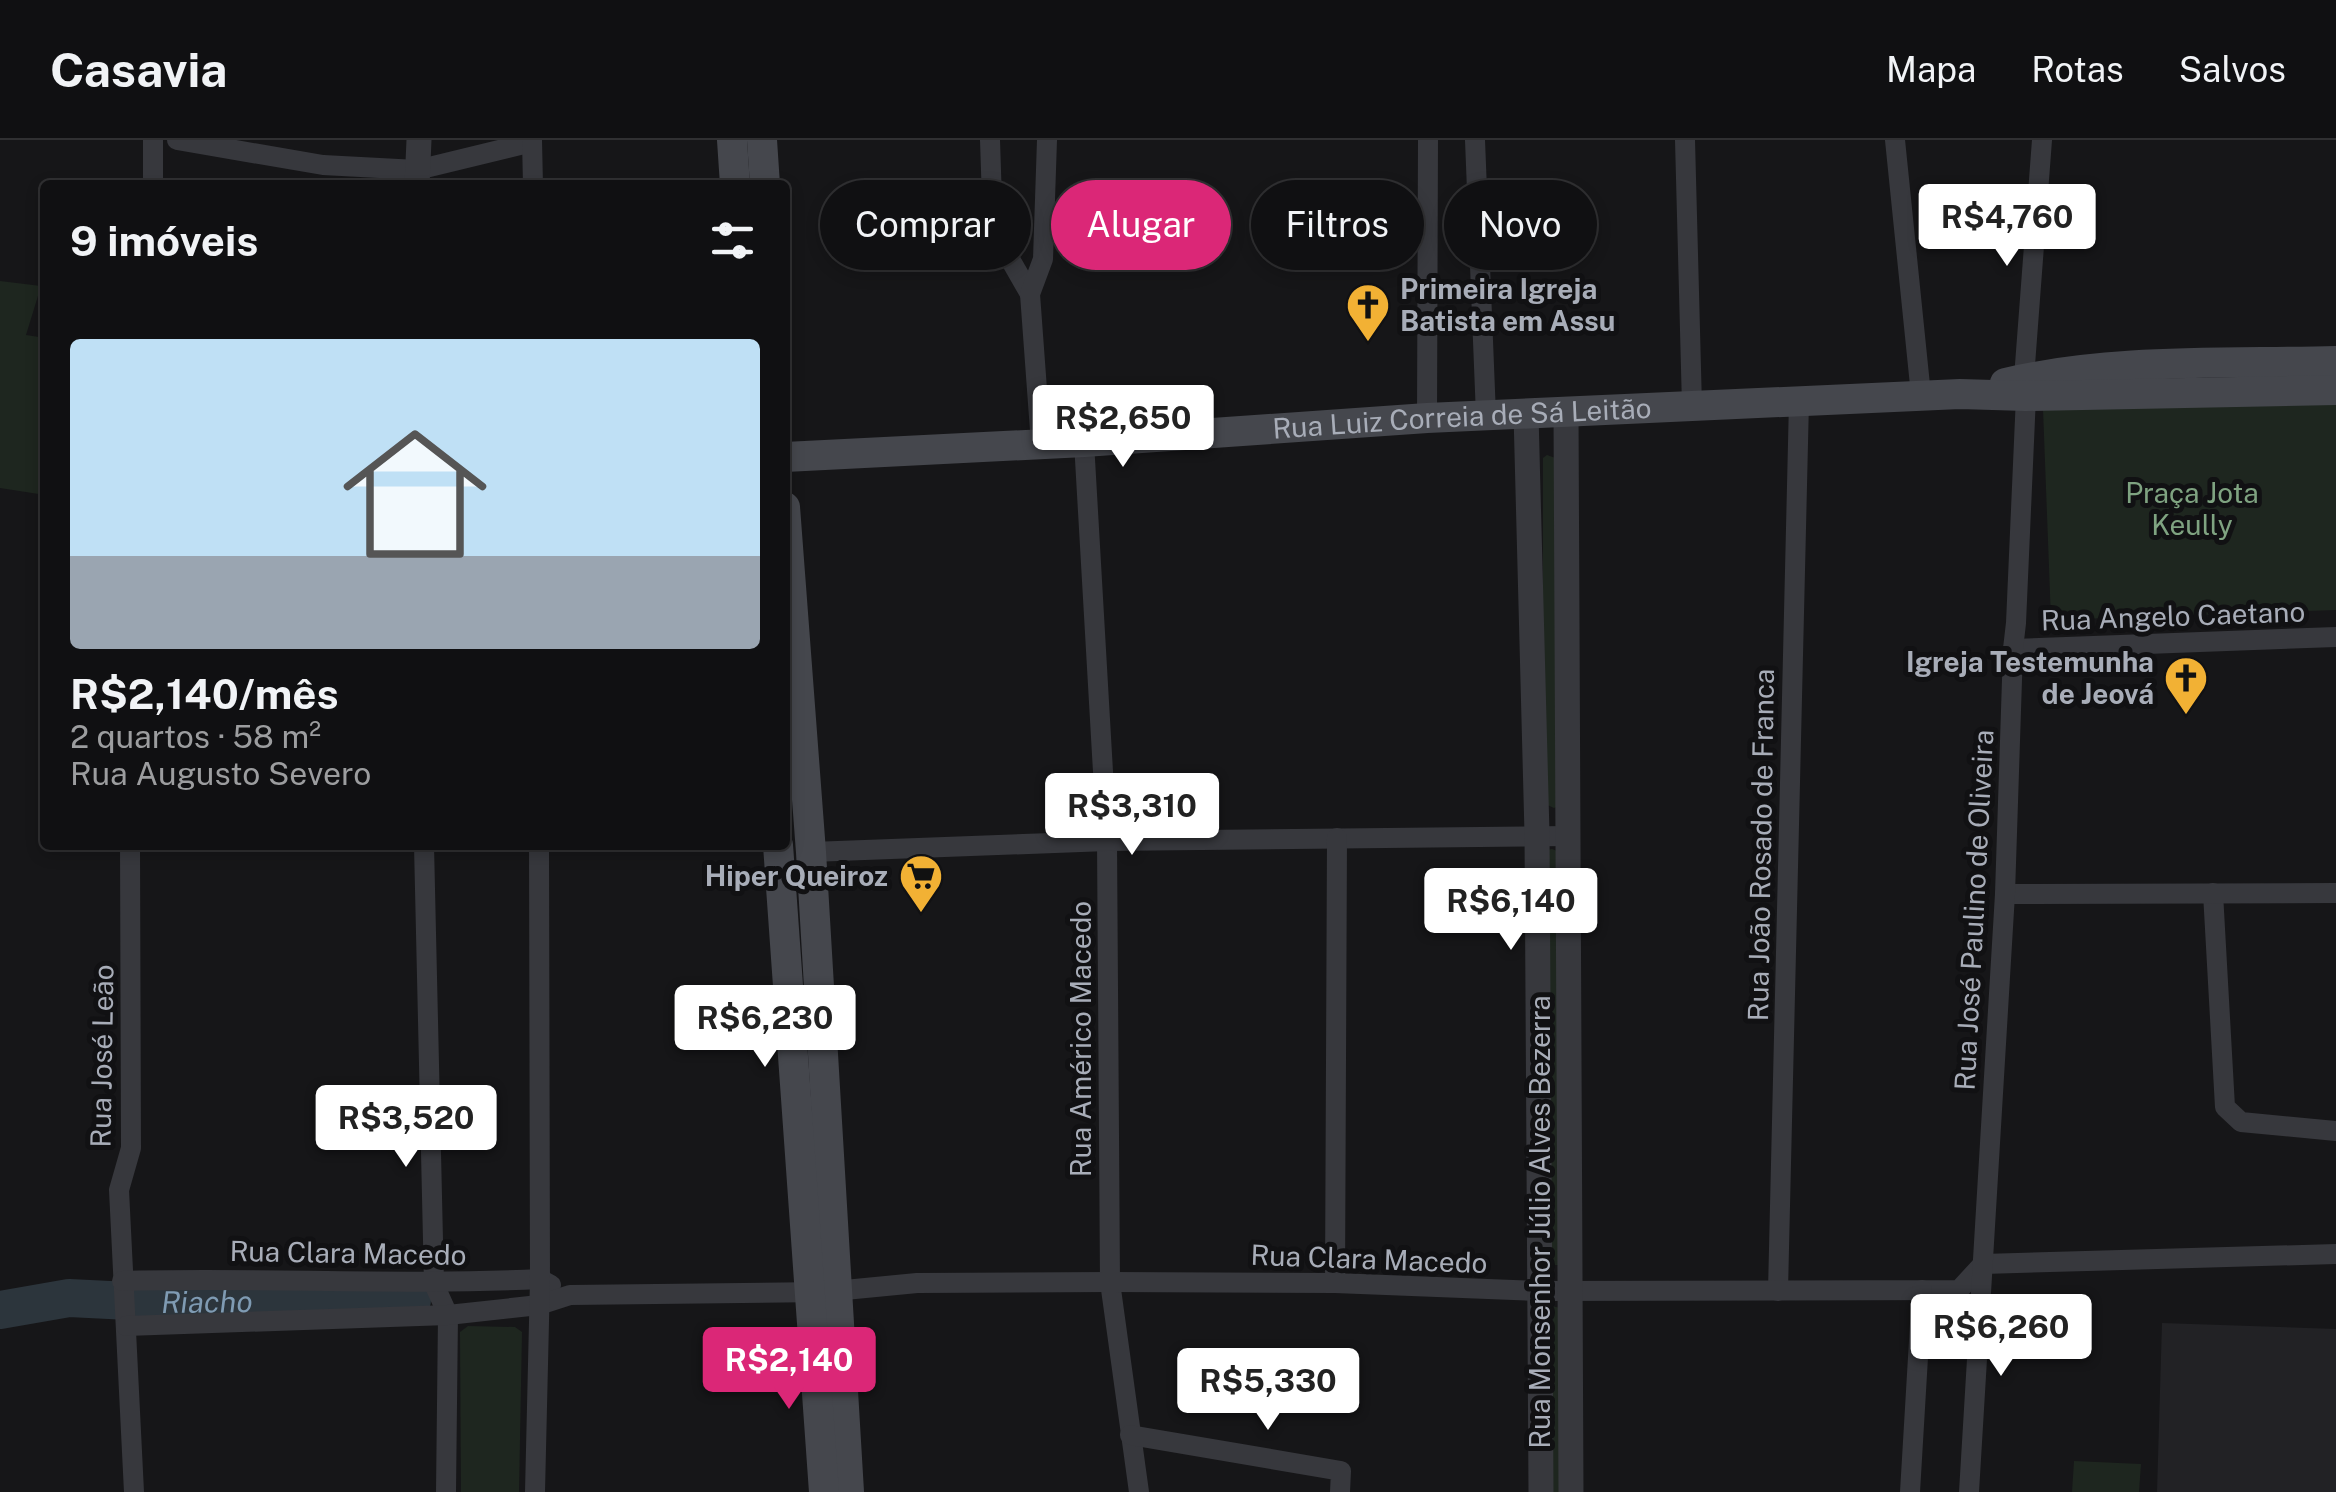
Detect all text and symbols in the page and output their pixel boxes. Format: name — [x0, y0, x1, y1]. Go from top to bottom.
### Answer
text: Casavia — [50, 41, 228, 98]
text: Mapa — [1886, 49, 1976, 90]
text: Rotas — [2031, 49, 2124, 90]
text: Salvos — [2179, 49, 2286, 90]
chip: Comprar — [820, 180, 1031, 270]
chip: Alugar — [1051, 180, 1231, 270]
chip: Filtros — [1251, 180, 1424, 270]
chip: Novo — [1444, 180, 1597, 270]
pin: R$4,760 — [1915, 184, 2099, 269]
text: R$4,760 — [1941, 198, 2073, 235]
icon: filters — [705, 213, 760, 268]
text: 9 imóveis — [70, 216, 258, 265]
place label: Primeira Igreja Batista em Assu — [1400, 272, 1615, 337]
church icon: Primeira Igreja Batista em Assu — [1345, 282, 1391, 343]
pin: R$2,650 — [1031, 385, 1215, 470]
street label: Rua Luiz Correia de Sá Leitão — [1271, 391, 1652, 445]
text: R$2,650 — [1055, 399, 1191, 436]
icon: home — [325, 404, 505, 584]
park label: Praça Jota Keully — [2125, 476, 2259, 541]
street label: Rua Angelo Caetano — [2040, 594, 2306, 637]
place label: Igreja Testemunha de Jeová — [1906, 645, 2154, 710]
church icon: Igreja Testemunha de Jeová — [2163, 655, 2209, 716]
street label: Rua João Rosado de Franca — [1741, 668, 1780, 1022]
text: R$2,140/mês — [70, 669, 339, 718]
text: 2 quartos · 58 m² — [70, 718, 321, 755]
street label: Rua José Paulino de Oliveira — [1948, 729, 1999, 1091]
text: Rua Augusto Severo — [70, 755, 371, 792]
pin: R$3,310 — [1040, 773, 1224, 858]
text: R$3,310 — [1067, 787, 1197, 824]
supermarket icon: Hiper Queiroz — [898, 853, 944, 914]
place label: Hiper Queiroz — [705, 859, 888, 892]
pin: R$6,140 — [1419, 868, 1603, 953]
text: R$6,140 — [1446, 882, 1576, 919]
street label: Rua Américo Macedo — [1064, 901, 1097, 1177]
street label: Rua José Leão — [83, 964, 120, 1148]
pin: R$6,230 — [673, 985, 857, 1070]
street label: Rua Monsenhor Júlio Alves Bezerra — [1523, 995, 1556, 1449]
text: R$6,230 — [697, 999, 833, 1036]
pin: R$3,520 — [314, 1085, 498, 1170]
text: R$3,520 — [338, 1099, 474, 1136]
street label: Rua Clara Macedo — [229, 1234, 467, 1271]
street label: Rua Clara Macedo — [1250, 1238, 1488, 1279]
water label: Riacho — [161, 1283, 253, 1320]
pin: R$6,260 — [1909, 1294, 2093, 1379]
text: R$6,260 — [1933, 1308, 2069, 1345]
pin: R$2,140 — [697, 1327, 881, 1412]
text: R$2,140 — [725, 1341, 853, 1378]
pin: R$5,330 — [1176, 1348, 1360, 1433]
text: R$5,330 — [1199, 1362, 1337, 1399]

